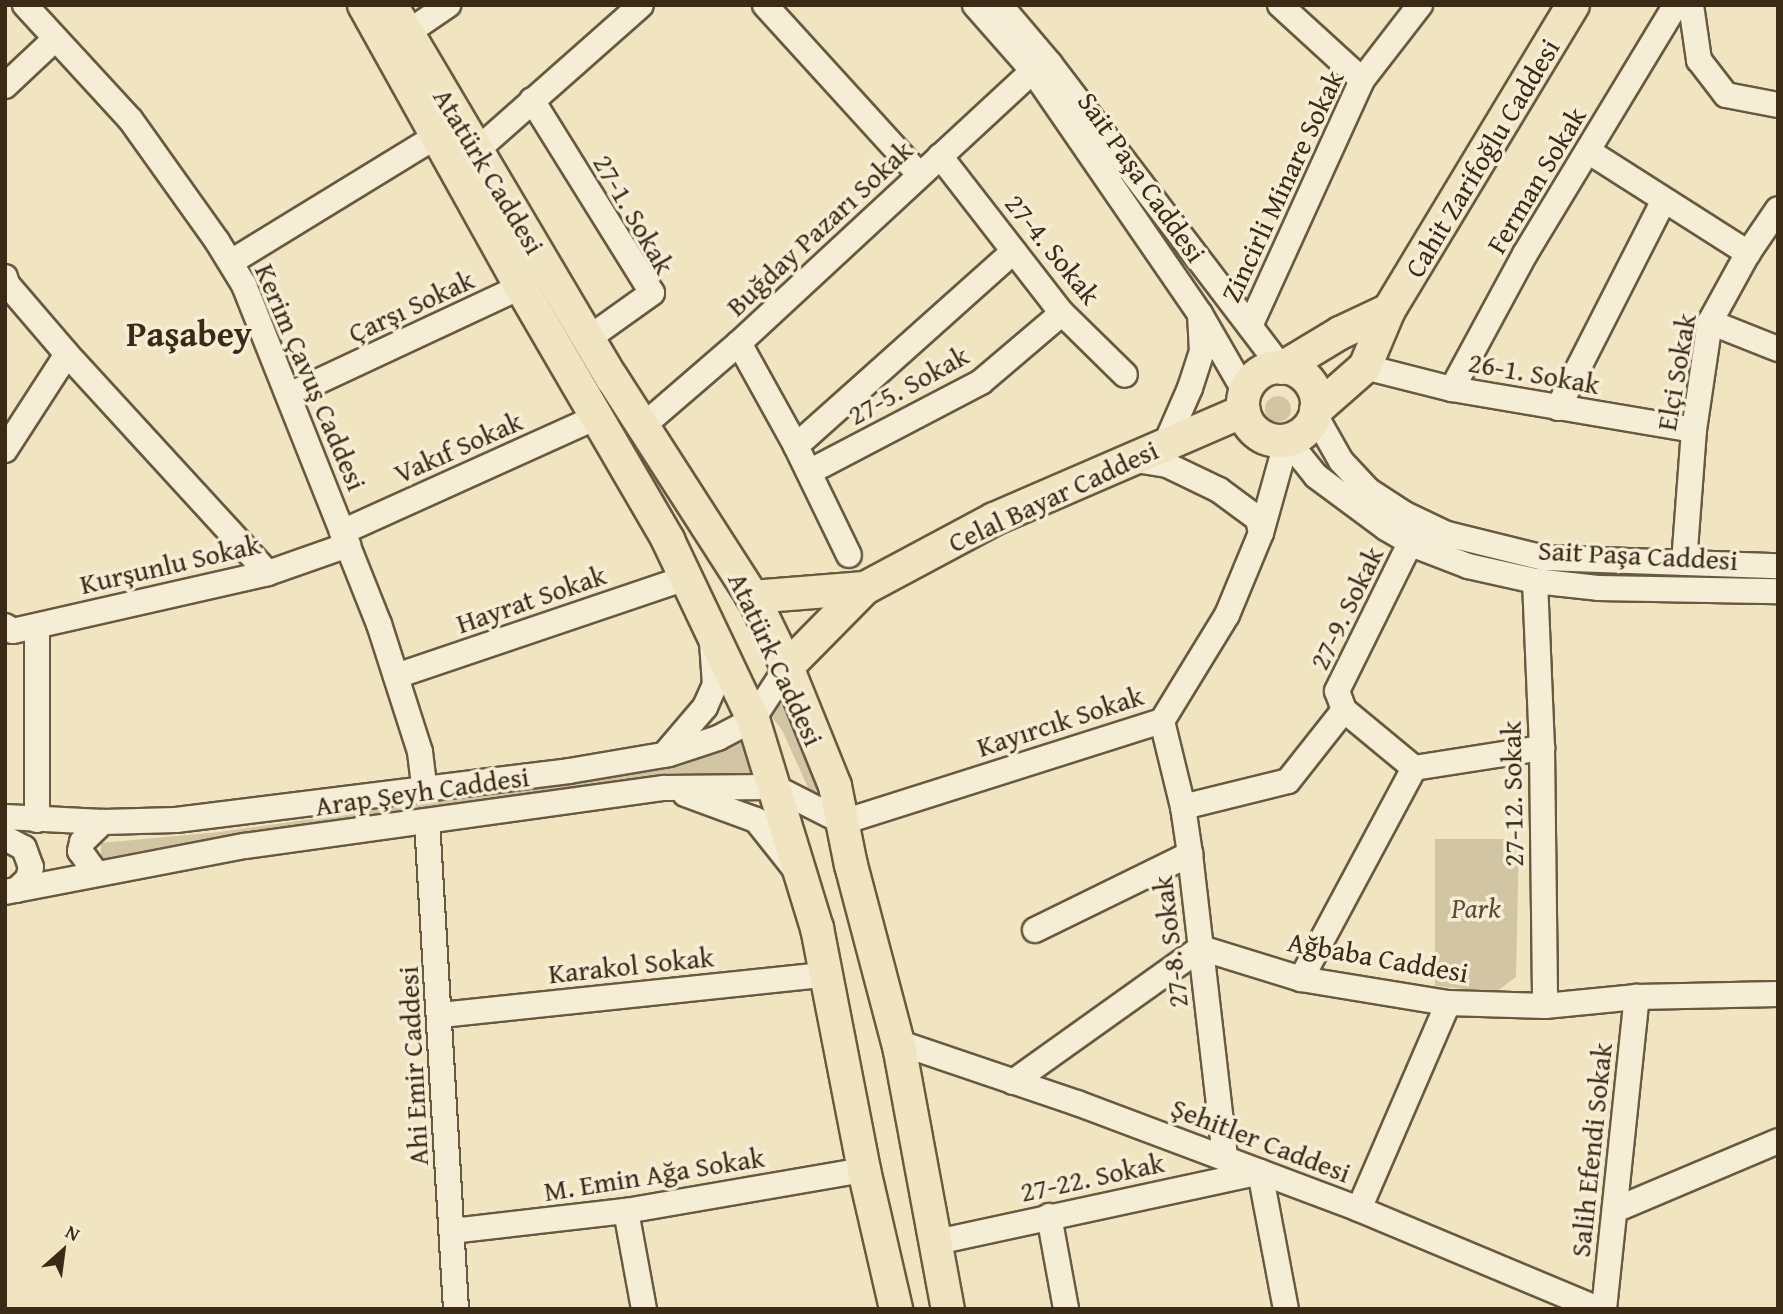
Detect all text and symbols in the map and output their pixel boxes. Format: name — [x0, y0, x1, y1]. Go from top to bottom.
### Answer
street label: Cahit Zarifoğlu Caddesi — [1397, 33, 1567, 283]
street label: Zincirli Minare Sokak — [1214, 65, 1350, 307]
street label: Atatürk Caddesi — [426, 82, 552, 260]
street label: Sait Paşa Caddesi — [1071, 85, 1213, 269]
street label: Ferman Sokak — [1479, 101, 1593, 259]
street label: Buğday Pazarı Sokak — [719, 133, 919, 323]
street label: 27-1. Sokak — [586, 148, 682, 280]
street label: 27-4. Sokak — [998, 187, 1108, 311]
street label: Kerim Çavuş Caddesi — [248, 259, 374, 495]
street label: Çarşı Sokak — [343, 262, 479, 350]
street label: Elçi Sokak — [1649, 311, 1703, 433]
district label: Paşabey — [126, 313, 252, 355]
street label: 27-5. Sokak — [842, 338, 974, 432]
street label: 26-1. Sokak — [1466, 345, 1602, 401]
street label: Vakıf Sokak — [389, 404, 527, 490]
street label: Celal Bayar Caddesi — [943, 433, 1163, 559]
street label: Kurşunlu Sokak — [77, 527, 263, 601]
street label: Sait Paşa Caddesi — [1537, 533, 1739, 577]
street label: 27-9. Sokak — [1302, 541, 1390, 675]
street label: Hayrat Sokak — [452, 558, 610, 640]
street label: Atatürk Caddesi — [721, 567, 831, 751]
street label: Kayırcık Sokak — [973, 678, 1147, 764]
street label: 27-12. Sokak — [1494, 721, 1530, 867]
street label: Arap Şeyh Caddesi — [313, 759, 531, 823]
street label: 27-8. Sokak — [1145, 874, 1195, 1010]
park label: Park — [1451, 891, 1501, 925]
street label: Ağbaba Caddesi — [1285, 925, 1471, 989]
street label: Karakol Sokak — [547, 940, 715, 990]
street label: Ahi Emir Caddesi — [391, 965, 435, 1167]
street label: Salih Efendi Sokak — [1563, 1041, 1619, 1259]
street label: Şehitler Caddesi — [1167, 1090, 1355, 1190]
street label: M. Emin Ağa Sokak — [541, 1140, 767, 1208]
street label: 27-22. Sokak — [1017, 1145, 1167, 1209]
north arrow — [28, 1216, 98, 1286]
text: N — [61, 1217, 85, 1248]

